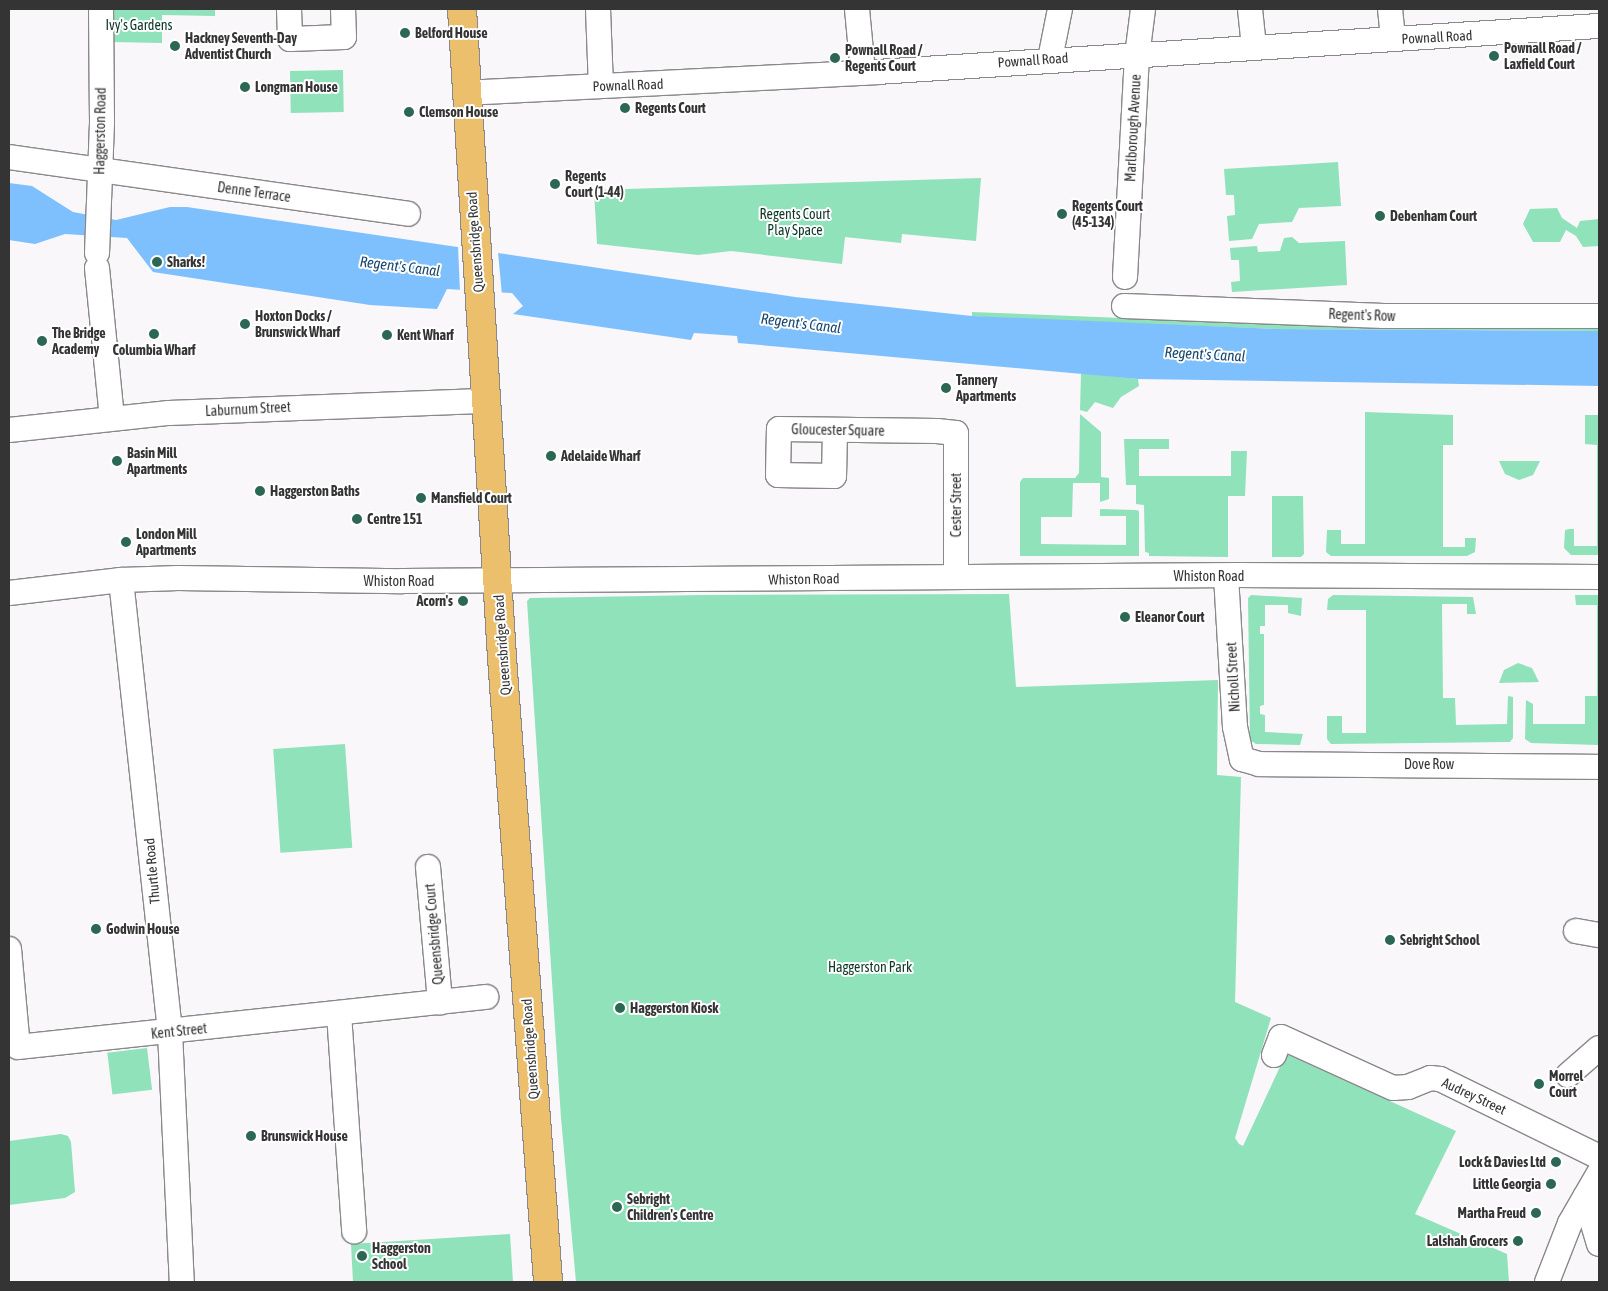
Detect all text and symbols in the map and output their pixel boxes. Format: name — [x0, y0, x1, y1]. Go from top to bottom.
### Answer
park label: Ivy's Gardens — [105, 17, 173, 33]
place label: Belford House — [415, 25, 488, 41]
marker: Belford House — [399, 27, 411, 39]
street label: Pownall Road — [1401, 27, 1473, 47]
place label: Hackney Seventh-Day Adventist Church — [185, 30, 297, 62]
marker: Hackney Seventh-Day Adventist Church — [169, 40, 181, 52]
place label: Pownall Road / Laxfield Court — [1504, 40, 1582, 72]
place label: Pownall Road / Regents Court — [845, 42, 923, 74]
street label: Pownall Road — [997, 49, 1069, 71]
marker: Pownall Road / Laxfield Court — [1488, 50, 1500, 62]
marker: Pownall Road / Regents Court — [829, 52, 841, 64]
street label: Marlborough Avenue — [1122, 74, 1144, 182]
street label: Pownall Road — [592, 75, 664, 95]
place label: Longman House — [255, 79, 338, 95]
marker: Longman House — [239, 81, 251, 93]
street label: Haggerston Road — [91, 87, 109, 175]
place label: Regents Court — [635, 100, 706, 116]
marker: Regents Court — [619, 102, 631, 114]
place label: Clemson House — [419, 104, 498, 120]
marker: Clemson House — [403, 106, 415, 118]
place label: Regents Court (1-44) — [565, 168, 624, 200]
marker: Regents Court (1-44) — [549, 178, 561, 190]
street label: Denne Terrace — [216, 179, 292, 205]
street label: Queensbridge Road — [463, 191, 487, 293]
place label: Regents Court (45-134) — [1072, 198, 1143, 230]
park label: Regents Court Play Space — [760, 206, 830, 238]
marker: Regents Court (45-134) — [1056, 208, 1068, 220]
place label: Debenham Court — [1390, 208, 1477, 224]
marker: Debenham Court — [1374, 210, 1386, 222]
water label: Regent's Canal — [359, 252, 441, 280]
place label: Sharks! — [167, 254, 205, 270]
marker: Sharks! — [151, 256, 163, 268]
street label: Regent's Row — [1328, 305, 1396, 325]
place label: Hoxton Docks / Brunswick Wharf — [255, 308, 340, 341]
water label: Regent's Canal — [760, 309, 842, 337]
marker: Hoxton Docks / Brunswick Wharf — [239, 318, 251, 330]
place label: The Bridge Academy — [52, 325, 106, 358]
place label: Kent Wharf — [397, 327, 454, 343]
marker: Columbia Wharf — [148, 328, 160, 340]
marker: Kent Wharf — [381, 329, 393, 341]
marker: The Bridge Academy — [36, 335, 48, 347]
place label: Columbia Wharf — [112, 342, 196, 358]
water label: Regent's Canal — [1164, 343, 1246, 365]
place label: Tannery Apartments — [956, 372, 1016, 404]
marker: Tannery Apartments — [940, 382, 952, 394]
street label: Laburnum Street — [205, 398, 291, 420]
street label: Gloucester Square — [791, 421, 885, 439]
place label: Basin Mill Apartments — [127, 445, 187, 478]
place label: Adelaide Wharf — [561, 448, 641, 464]
marker: Adelaide Wharf — [545, 450, 557, 462]
marker: Basin Mill Apartments — [111, 455, 123, 467]
street label: Cester Street — [948, 473, 964, 537]
place label: Haggerston Baths — [270, 483, 360, 499]
marker: Haggerston Baths — [254, 485, 266, 497]
place label: Mansfield Court — [431, 490, 512, 506]
marker: Mansfield Court — [415, 492, 427, 504]
place label: Centre 151 — [367, 511, 423, 527]
marker: Centre 151 — [351, 513, 363, 525]
place label: London Mill Apartments — [136, 526, 197, 558]
marker: London Mill Apartments — [120, 536, 132, 548]
street label: Whiston Road — [1173, 568, 1245, 584]
street label: Whiston Road — [768, 570, 840, 588]
street label: Whiston Road — [363, 573, 435, 589]
place label: Acorn's — [417, 593, 453, 609]
street label: Queensbridge Road — [490, 594, 514, 696]
marker: Acorn's — [457, 595, 469, 607]
place label: Eleanor Court — [1135, 609, 1204, 625]
marker: Eleanor Court — [1119, 611, 1131, 623]
street label: Nicholl Street — [1223, 642, 1243, 712]
street label: Dove Row — [1404, 756, 1454, 772]
street label: Thurtle Road — [141, 837, 163, 905]
street label: Queensbridge Court — [421, 883, 447, 985]
place label: Godwin House — [106, 921, 180, 937]
marker: Godwin House — [90, 923, 102, 935]
place label: Sebright School — [1400, 932, 1480, 948]
marker: Sebright School — [1384, 934, 1396, 946]
park label: Haggerston Park — [828, 959, 912, 975]
street label: Queensbridge Road — [518, 998, 542, 1100]
place label: Haggerston Kiosk — [630, 1000, 718, 1016]
marker: Haggerston Kiosk — [614, 1002, 626, 1014]
street label: Kent Street — [150, 1020, 208, 1042]
place label: Morrel Court — [1549, 1068, 1583, 1100]
street label: Audrey Street — [1439, 1074, 1509, 1118]
marker: Morrel Court — [1533, 1078, 1545, 1090]
place label: Brunswick House — [261, 1128, 348, 1144]
marker: Brunswick House — [245, 1130, 257, 1142]
place label: Lock & Davies Ltd — [1459, 1154, 1546, 1170]
marker: Lock & Davies Ltd — [1550, 1156, 1562, 1168]
place label: Little Georgia — [1473, 1176, 1541, 1192]
marker: Little Georgia — [1545, 1178, 1557, 1190]
place label: Sebright Children's Centre — [627, 1191, 714, 1224]
marker: Sebright Children's Centre — [611, 1201, 623, 1213]
place label: Martha Freud — [1458, 1205, 1526, 1221]
marker: Martha Freud — [1530, 1207, 1542, 1219]
place label: Lalshah Grocers — [1427, 1233, 1508, 1249]
marker: Lalshah Grocers — [1512, 1235, 1524, 1247]
place label: Haggerston School — [372, 1240, 431, 1272]
marker: Haggerston School — [356, 1250, 368, 1262]

